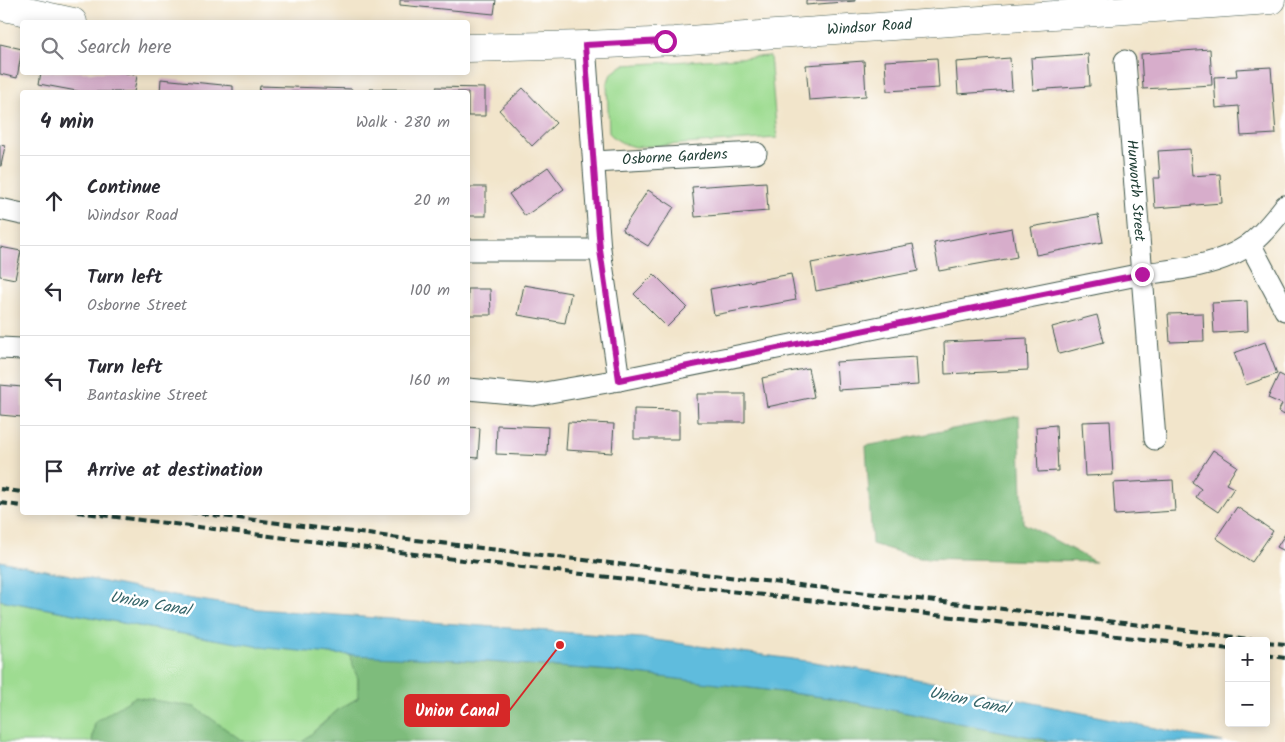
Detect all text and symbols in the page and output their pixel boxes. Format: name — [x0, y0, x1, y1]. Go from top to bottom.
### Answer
street label: Windsor Road — [826, 13, 913, 42]
search box — [20, 20, 470, 75]
route start — [654, 30, 677, 53]
text: Search here — [78, 33, 172, 63]
icon: search — [38, 34, 66, 62]
text: 4 min — [40, 106, 94, 139]
text: Walk · 280 m — [356, 110, 450, 135]
street label: Hurworth Street — [1119, 139, 1151, 243]
street label: Osborne Gardens — [621, 143, 729, 172]
text: Continue — [87, 173, 160, 203]
icon: ahead — [40, 187, 68, 215]
text: 20 m — [414, 188, 450, 213]
text: Windsor Road — [87, 203, 178, 228]
text: Turn left — [87, 263, 162, 293]
route end — [1131, 263, 1154, 286]
icon: left — [40, 277, 68, 305]
text: 100 m — [410, 278, 450, 303]
text: Osborne Street — [87, 293, 187, 318]
text: Turn left — [87, 353, 162, 383]
icon: left — [40, 367, 68, 395]
text: 160 m — [409, 368, 450, 393]
text: Bantaskine Street — [87, 383, 208, 408]
text: Arrive at destination — [87, 456, 263, 486]
icon: arrive — [40, 457, 68, 485]
water label: Union Canal — [108, 585, 195, 624]
map controls — [1225, 637, 1270, 727]
button: + — [1225, 637, 1270, 682]
water label: Union Canal — [927, 680, 1014, 722]
button: − — [1225, 682, 1270, 727]
callout: Union Canal — [405, 695, 509, 726]
text: Union Canal — [415, 699, 500, 724]

